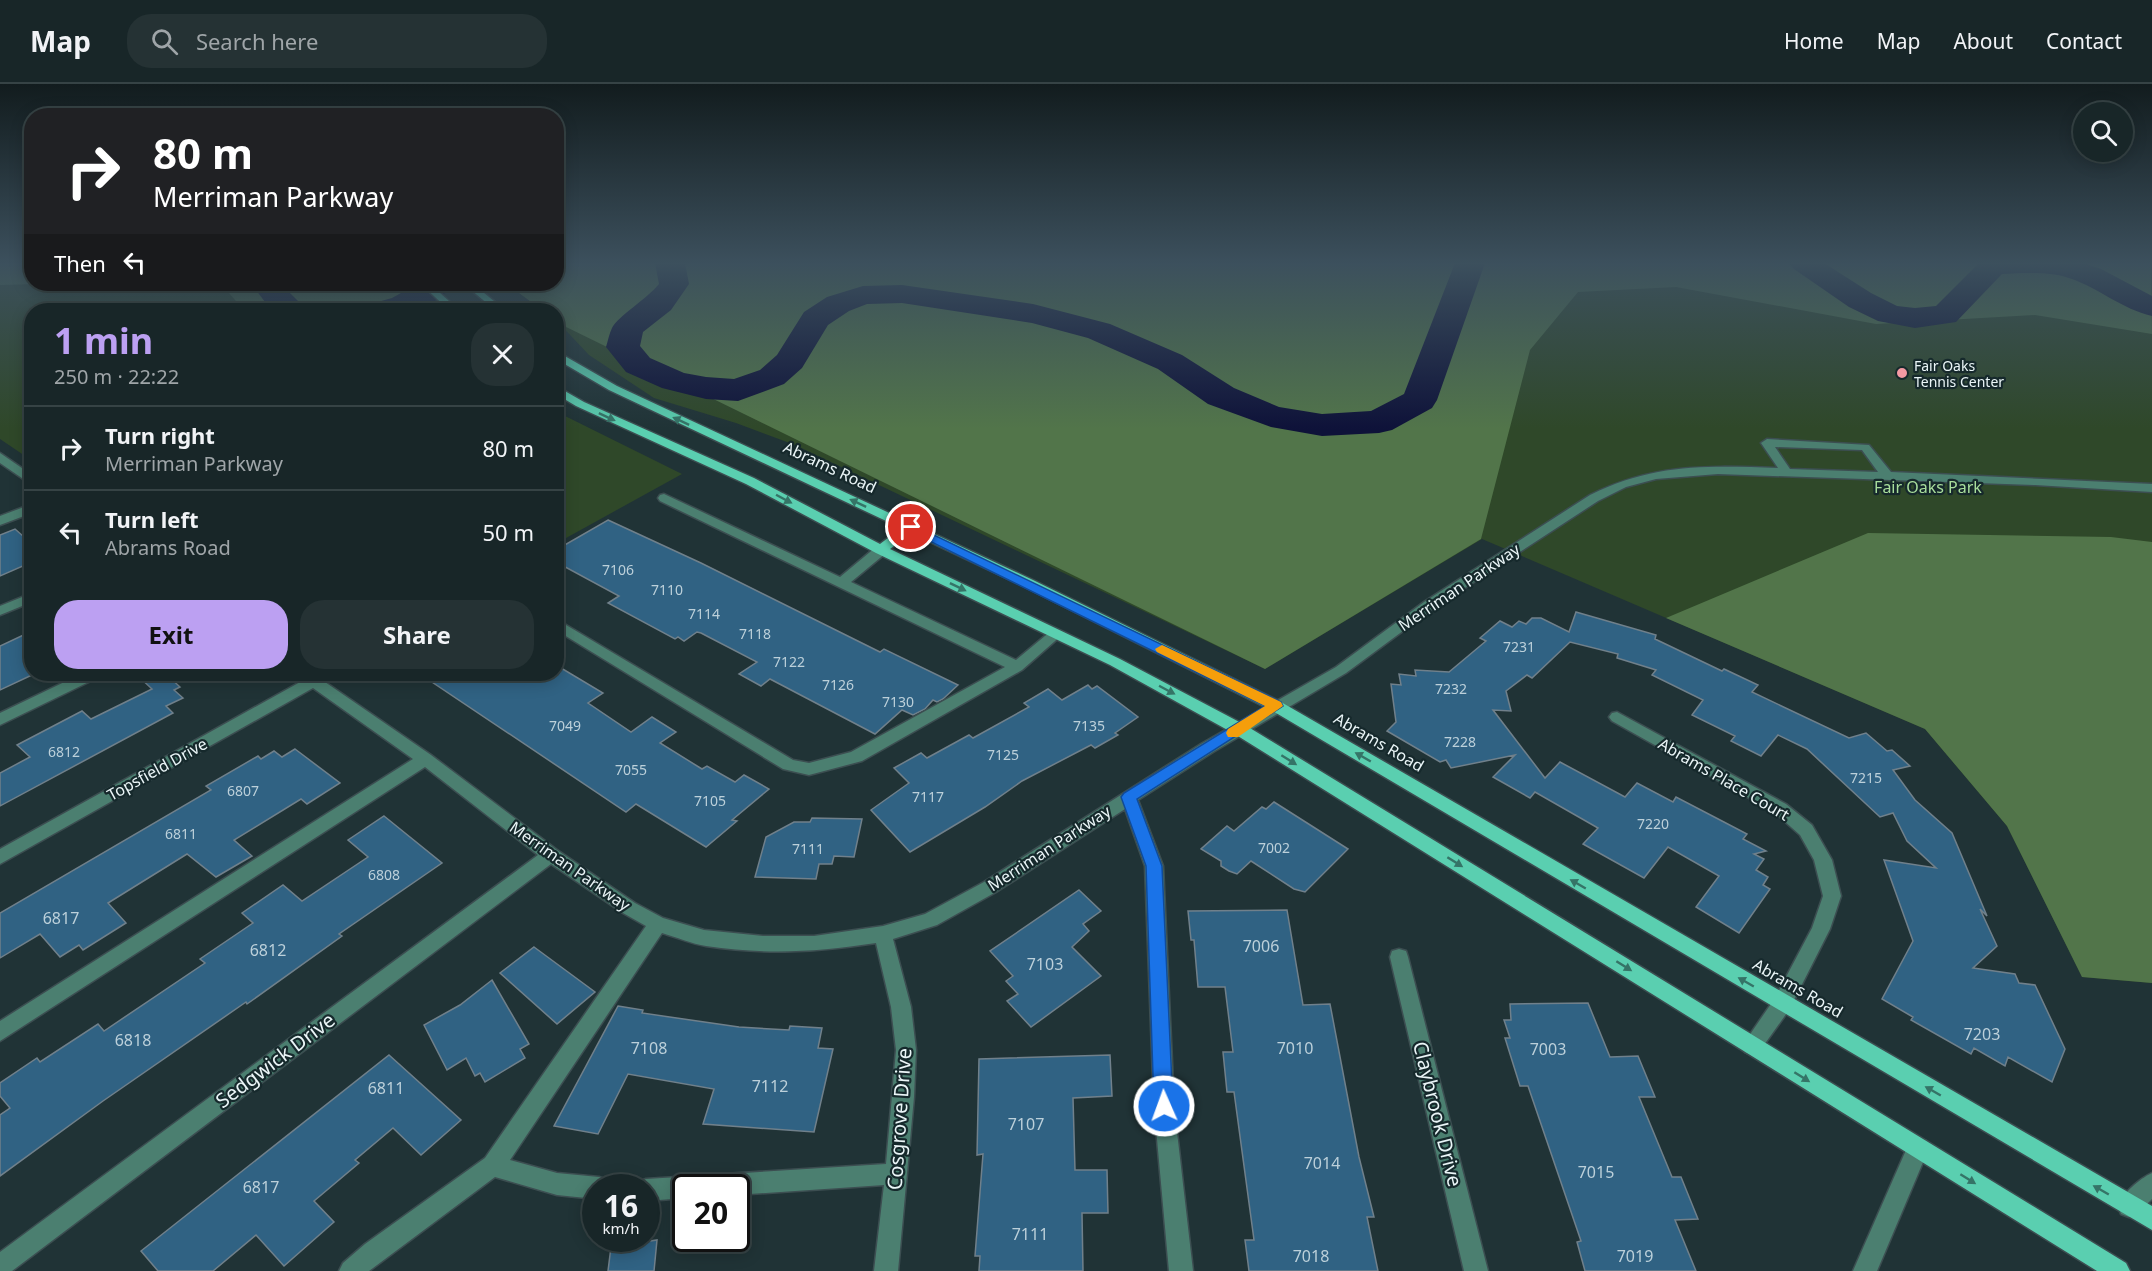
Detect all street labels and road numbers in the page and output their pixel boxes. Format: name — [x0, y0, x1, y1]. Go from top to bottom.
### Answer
street label: Abrams Road — [780, 436, 880, 498]
street label: Merriman Parkway — [1394, 538, 1525, 636]
street label: Abrams Road — [1330, 707, 1428, 777]
street label: Topsfield Drive — [103, 732, 211, 806]
street label: Abrams Place Court — [1654, 733, 1794, 826]
street label: Merriman Parkway — [983, 800, 1115, 896]
street label: Merriman Parkway — [505, 816, 635, 916]
street label: Abrams Road — [1749, 953, 1847, 1023]
street label: Sedgwick Drive — [210, 1006, 340, 1114]
street label: Claybrook Drive — [1407, 1038, 1469, 1190]
street label: Cosgrove Drive — [881, 1047, 917, 1191]

